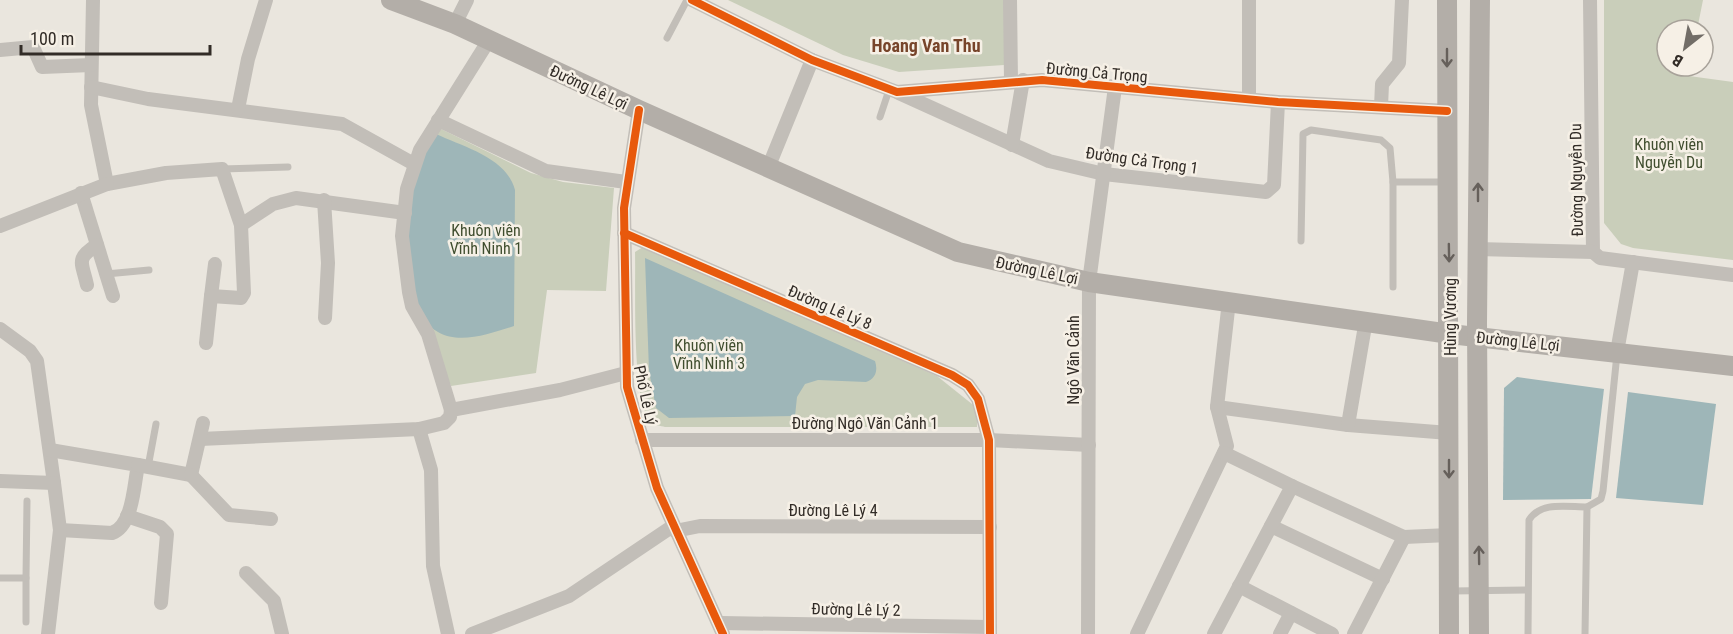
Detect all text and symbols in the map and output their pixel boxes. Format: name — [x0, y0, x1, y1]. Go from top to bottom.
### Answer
scale bar — [21, 18, 210, 56]
north arrow — [1655, 18, 1715, 78]
text: 100 m — [30, 28, 74, 49]
district label: Hoang Van Thu — [872, 35, 981, 56]
one-way arrow — [1441, 48, 1453, 68]
text: B — [1669, 50, 1686, 71]
street label: Đường Cả Trọng — [1045, 59, 1148, 86]
street label: Đường Lê Lợi — [547, 61, 631, 114]
street label: Đường Nguyễn Du — [1566, 123, 1587, 237]
park label: Khuôn viên Nguyễn Du — [1634, 135, 1704, 172]
street label: Đường Cả Trọng 1 — [1084, 143, 1199, 178]
one-way arrow — [1472, 182, 1484, 202]
park label: Khuôn viên Vĩnh Ninh 1 — [450, 221, 522, 258]
one-way arrow — [1443, 243, 1455, 263]
street label: Đường Lê Lợi — [994, 253, 1080, 288]
street label: Hùng Vương — [1441, 278, 1460, 356]
street label: Đường Lê Lý 8 — [785, 281, 875, 334]
street label: Ngô Văn Cảnh — [1064, 315, 1083, 405]
street label: Đường Lê Lợi — [1475, 328, 1561, 355]
park label: Khuôn viên Vĩnh Ninh 3 — [673, 336, 745, 373]
street label: Phố Lê Lý — [630, 364, 661, 427]
street label: Đường Ngô Văn Cảnh 1 — [792, 414, 938, 433]
one-way arrow — [1443, 459, 1455, 479]
street label: Đường Lê Lý 4 — [788, 501, 878, 520]
one-way arrow — [1473, 545, 1485, 565]
street label: Đường Lê Lý 2 — [811, 599, 901, 620]

